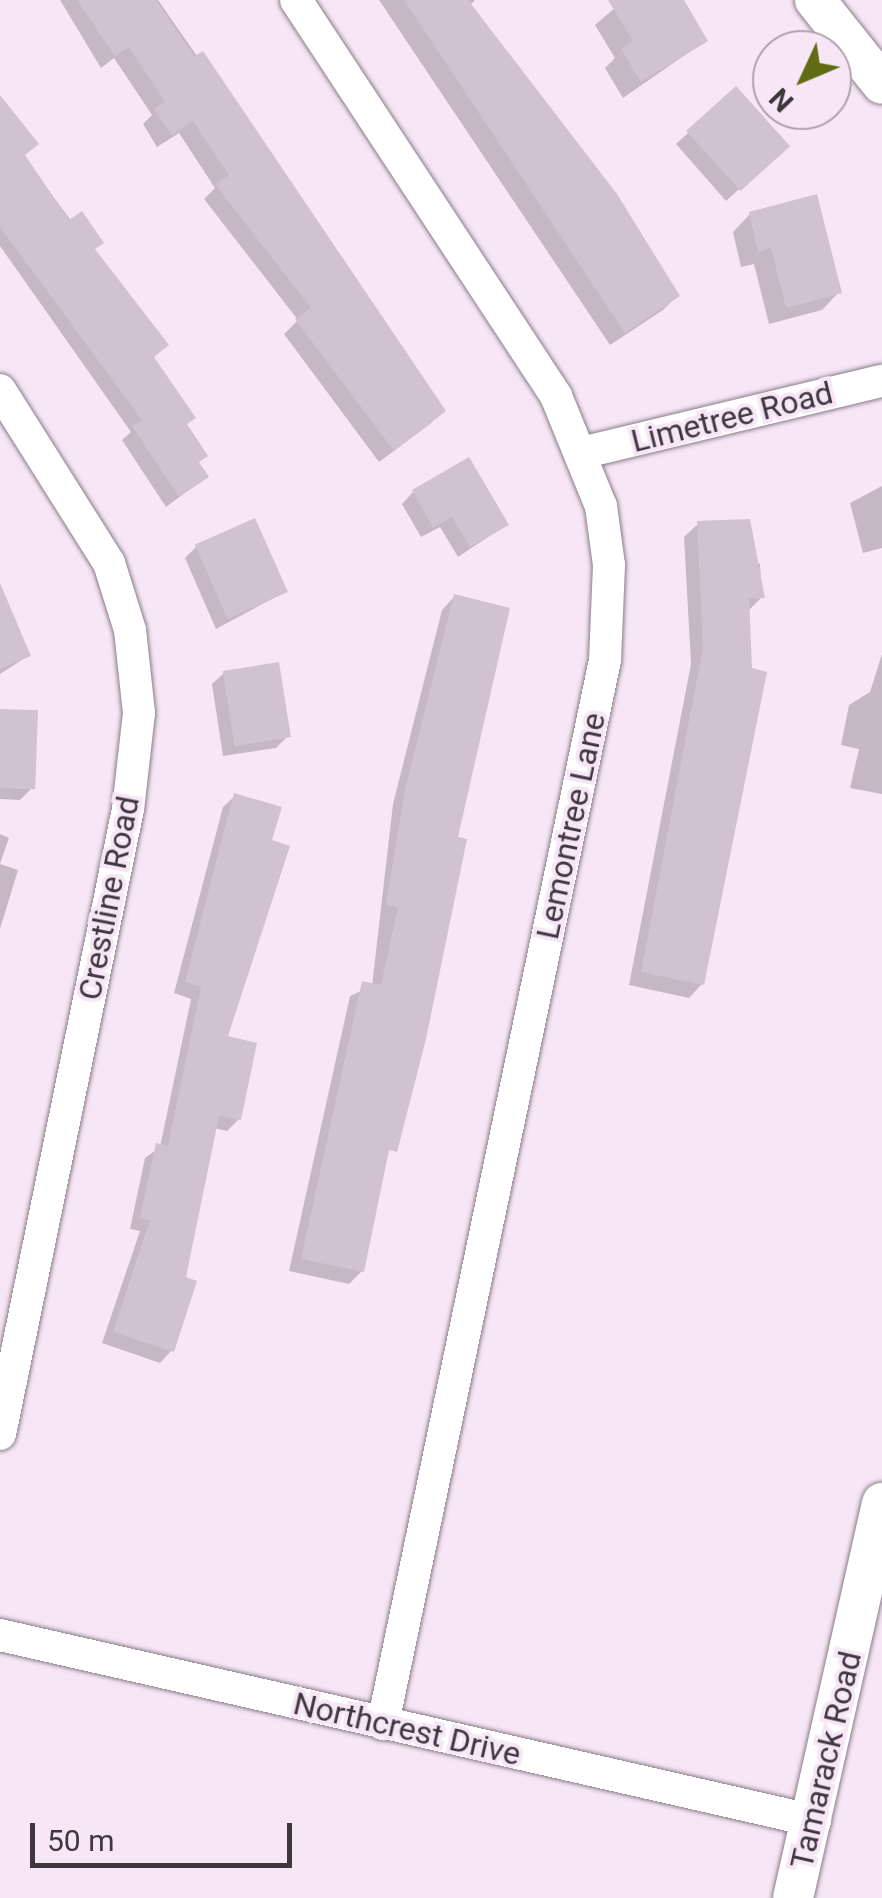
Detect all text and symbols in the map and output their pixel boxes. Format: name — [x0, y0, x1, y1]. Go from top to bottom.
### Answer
north arrow — [752, 30, 852, 130]
text: N — [763, 81, 800, 118]
street label: Limetree Road — [627, 373, 837, 461]
street label: Lemontree Lane — [528, 709, 614, 943]
street label: Crestline Road — [70, 793, 148, 1003]
street label: Tamarack Road — [782, 1647, 870, 1873]
street label: Northcrest Drive — [290, 1684, 524, 1774]
scale bar — [35, 1803, 298, 1865]
text: 50 m — [47, 1823, 114, 1858]

